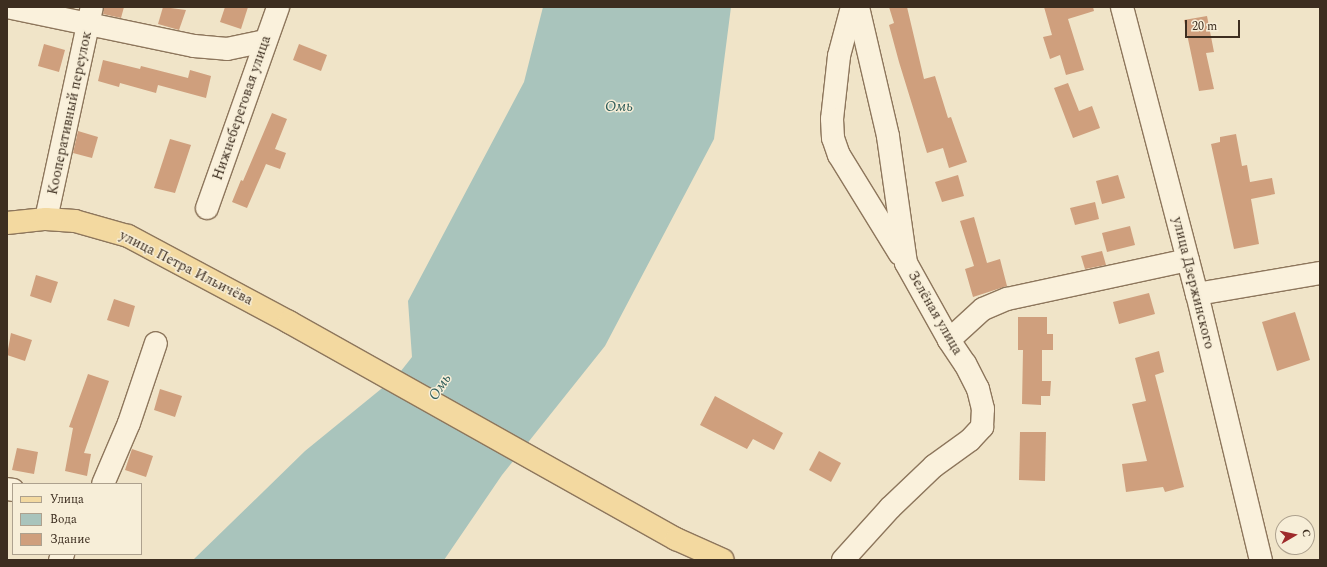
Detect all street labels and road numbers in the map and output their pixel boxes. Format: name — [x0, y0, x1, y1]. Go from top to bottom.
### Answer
street label: Кооперативный переулок — [44, 30, 96, 196]
street label: Нижнебереговая улица — [209, 33, 275, 183]
street label: улица Дзержинского — [1168, 215, 1218, 351]
street label: улица Петра Ильичёва — [117, 227, 255, 309]
street label: Зелёная улица — [904, 268, 966, 358]

